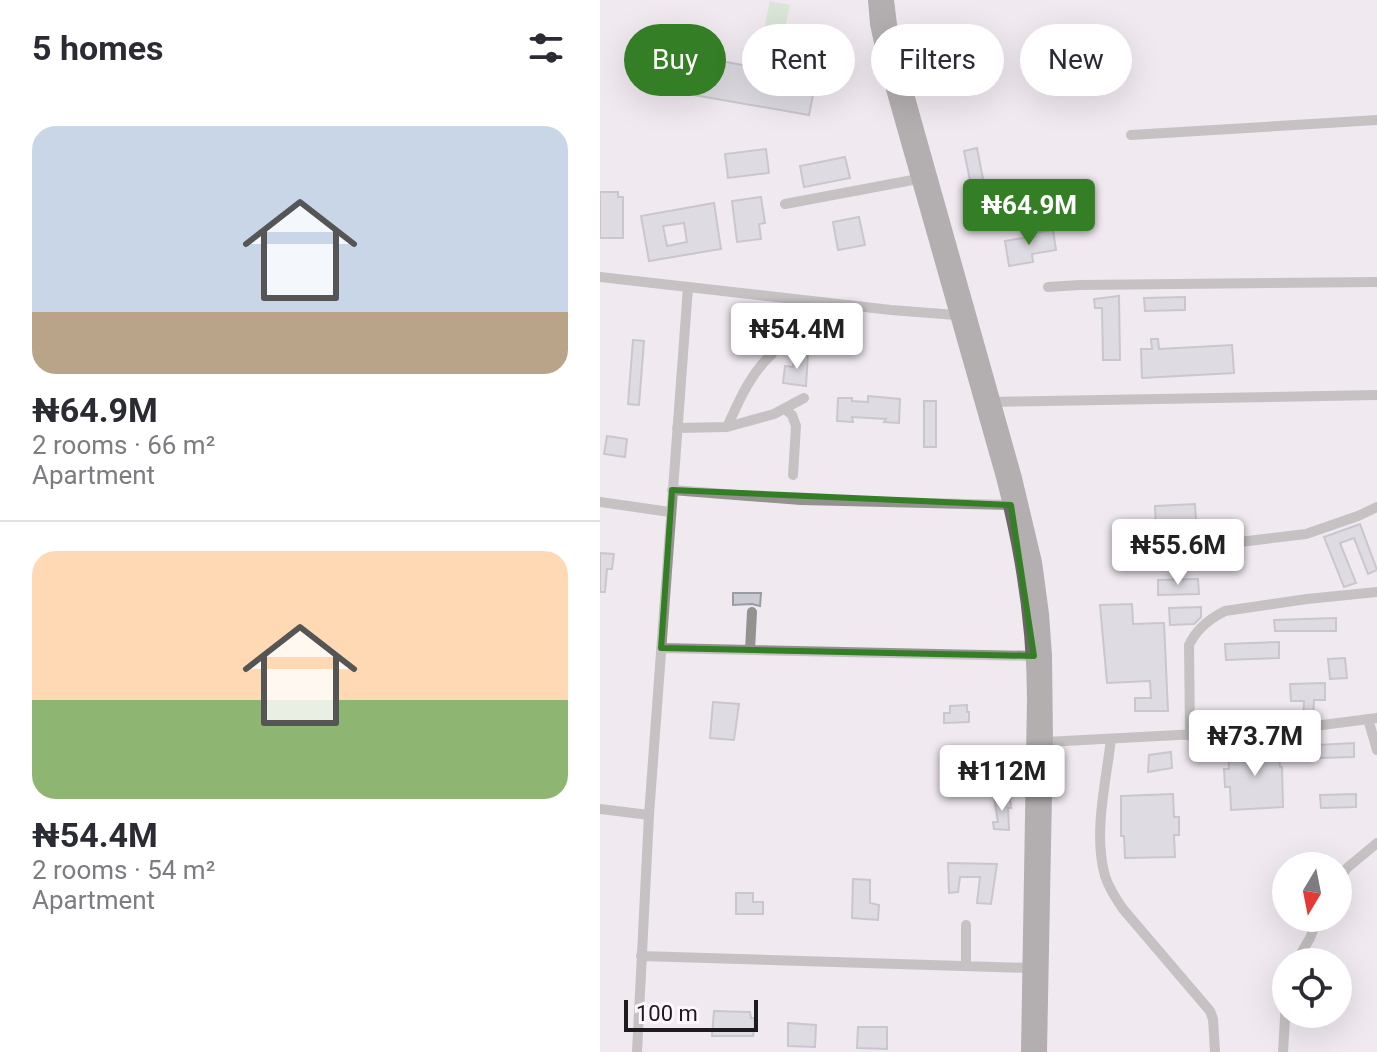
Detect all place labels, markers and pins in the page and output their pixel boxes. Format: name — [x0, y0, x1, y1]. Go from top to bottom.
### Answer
pin: ₦64.9M — [964, 179, 1094, 247]
pin: ₦54.4M — [732, 303, 862, 371]
pin: ₦55.6M — [1113, 519, 1243, 587]
pin: ₦73.7M — [1190, 710, 1320, 778]
pin: ₦112M — [946, 745, 1058, 813]

